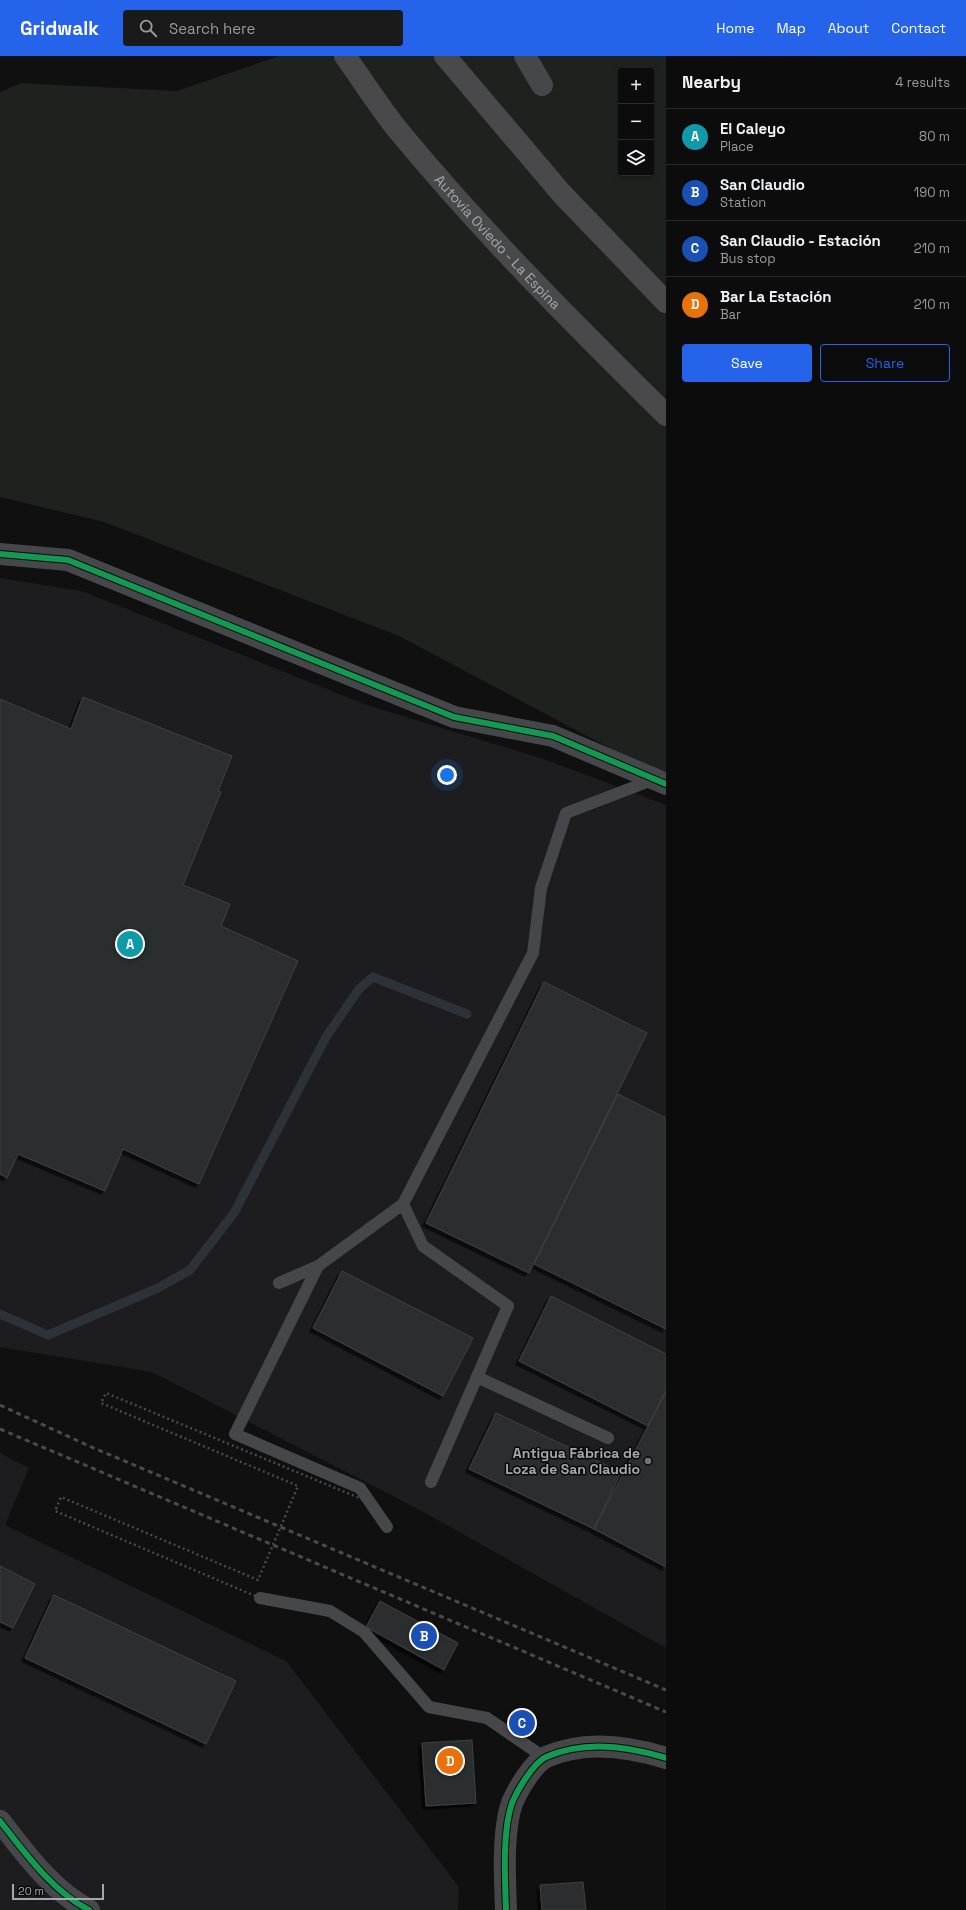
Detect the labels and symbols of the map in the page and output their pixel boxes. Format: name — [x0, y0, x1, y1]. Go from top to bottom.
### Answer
street label: Autovía Oviedo - La Espina — [431, 171, 565, 313]
your location — [437, 765, 457, 785]
pin: A — [117, 929, 143, 959]
place label: Antigua Fábrica de Loza de San Claudio — [505, 1444, 640, 1478]
marker: Antigua Fábrica de Loza de San Claudio — [643, 1456, 653, 1466]
pin: B — [411, 1621, 437, 1651]
pin: C — [509, 1708, 535, 1738]
pin: D — [437, 1746, 463, 1776]
scale bar — [12, 1882, 104, 1901]

